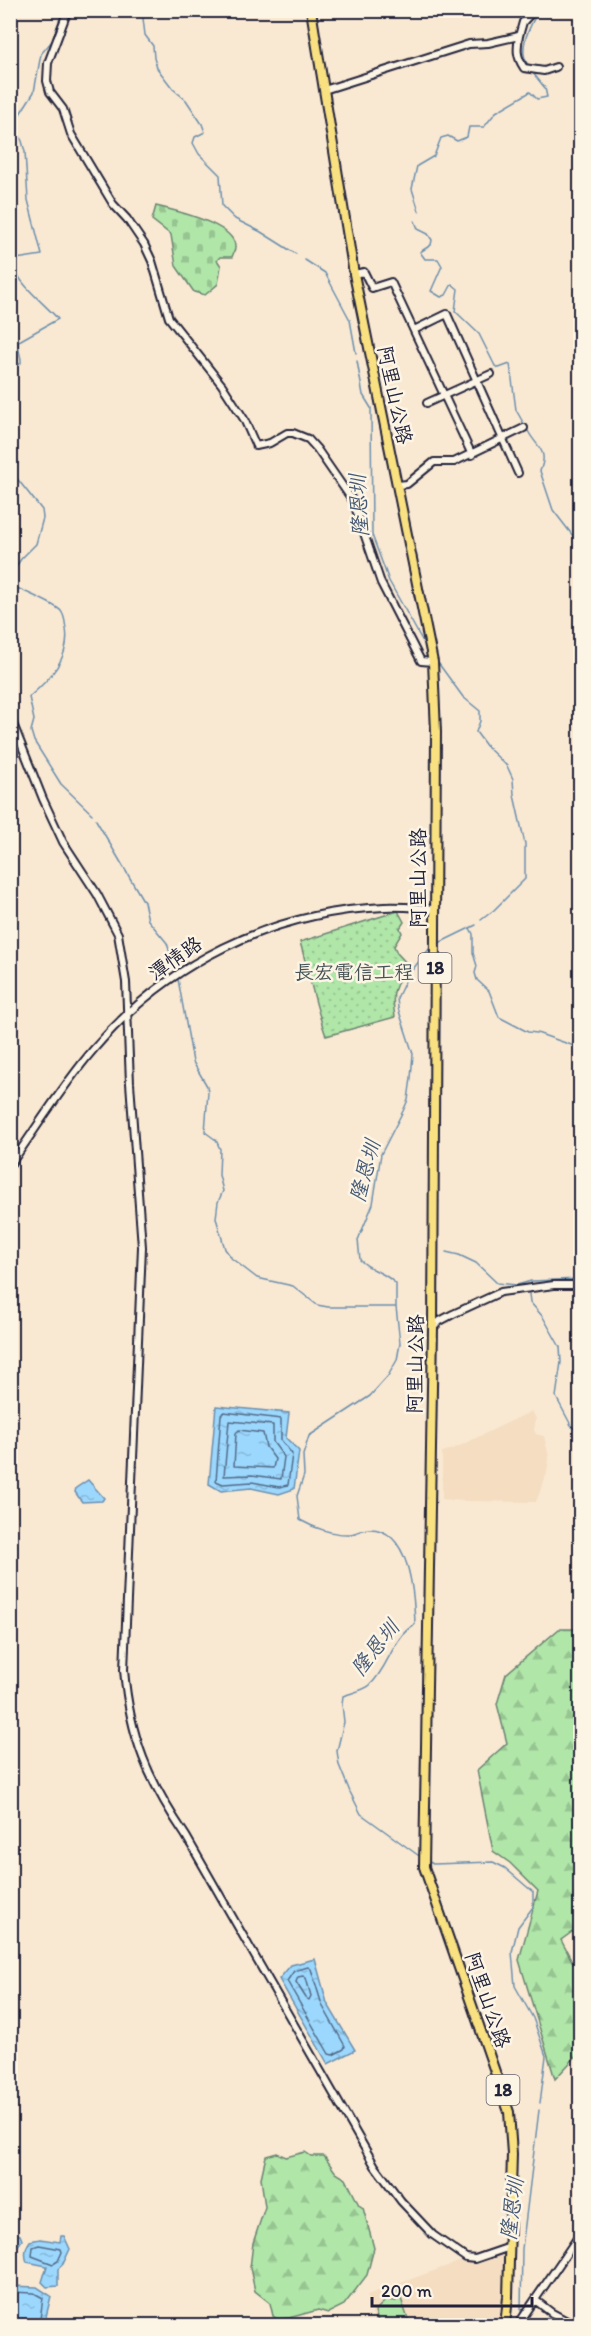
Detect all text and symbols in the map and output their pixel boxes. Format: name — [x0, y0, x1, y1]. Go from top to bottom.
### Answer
street label: 阿里山公路 — [373, 344, 417, 447]
water label: 隆恩圳 — [344, 472, 373, 538]
street label: 阿里山公路 — [406, 827, 430, 928]
street label: 潭情路 — [144, 930, 207, 985]
road number: 18 — [418, 953, 452, 983]
park label: 長宏電信工程 — [294, 960, 414, 984]
water label: 隆恩圳 — [344, 1135, 385, 1205]
street label: 阿里山公路 — [402, 1313, 428, 1414]
water label: 隆恩圳 — [345, 1614, 405, 1680]
street label: 阿里山公路 — [460, 1949, 516, 2052]
road number: 18 — [486, 2075, 520, 2105]
water label: 隆恩圳 — [495, 2174, 528, 2242]
scale bar — [372, 2270, 532, 2308]
text: 200 m — [381, 2280, 432, 2302]

